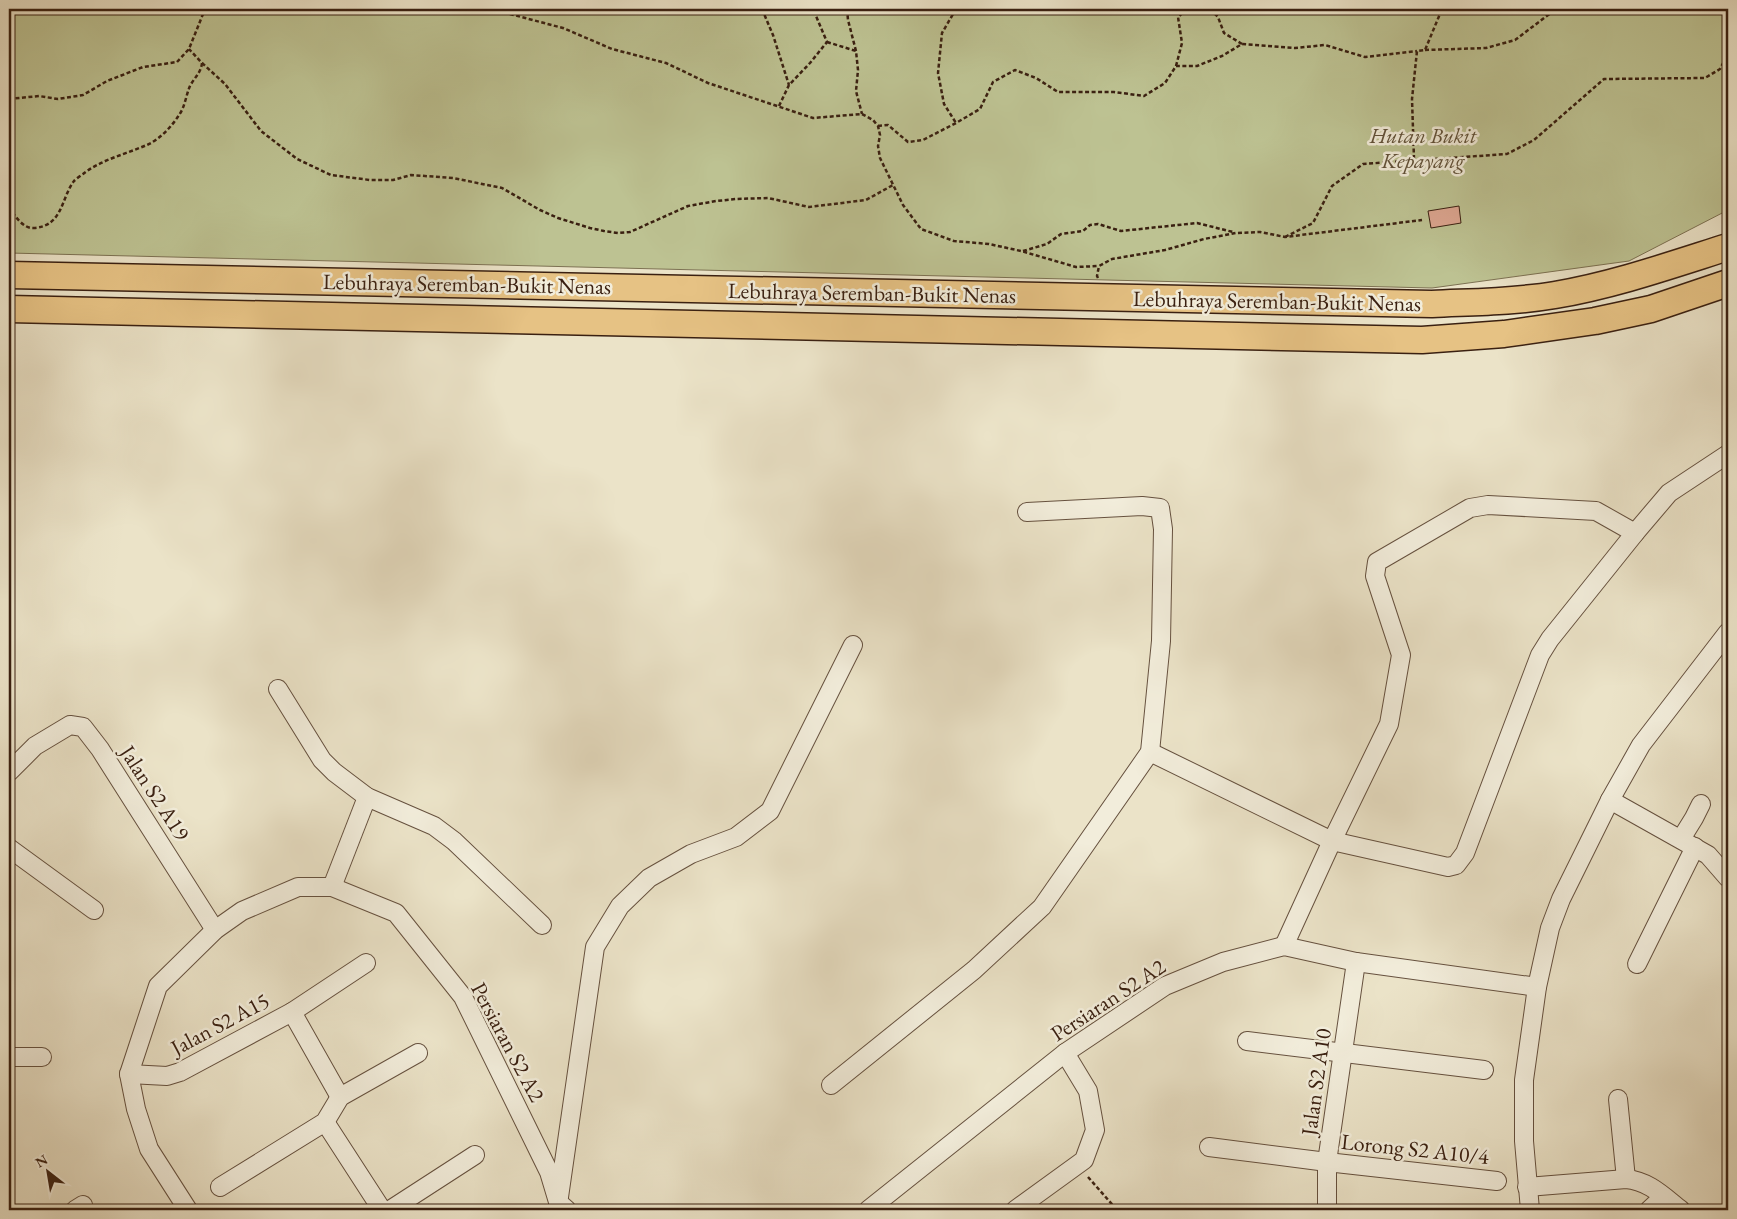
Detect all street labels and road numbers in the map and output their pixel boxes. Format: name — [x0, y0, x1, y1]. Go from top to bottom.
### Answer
street label: Lebuhraya Seremban-Bukit Nenas — [323, 267, 611, 301]
street label: Lebuhraya Seremban-Bukit Nenas — [728, 276, 1016, 310]
street label: Lebuhraya Seremban-Bukit Nenas — [1133, 284, 1421, 318]
street label: Jalan S2 A19 — [112, 738, 197, 846]
street label: Persiaran S2 A2 — [1045, 952, 1171, 1048]
street label: Persiaran S2 A2 — [464, 977, 552, 1107]
street label: Jalan S2 A15 — [164, 986, 274, 1063]
street label: Jalan S2 A10 — [1294, 1026, 1338, 1139]
street label: Lorong S2 A10/4 — [1340, 1127, 1491, 1171]

